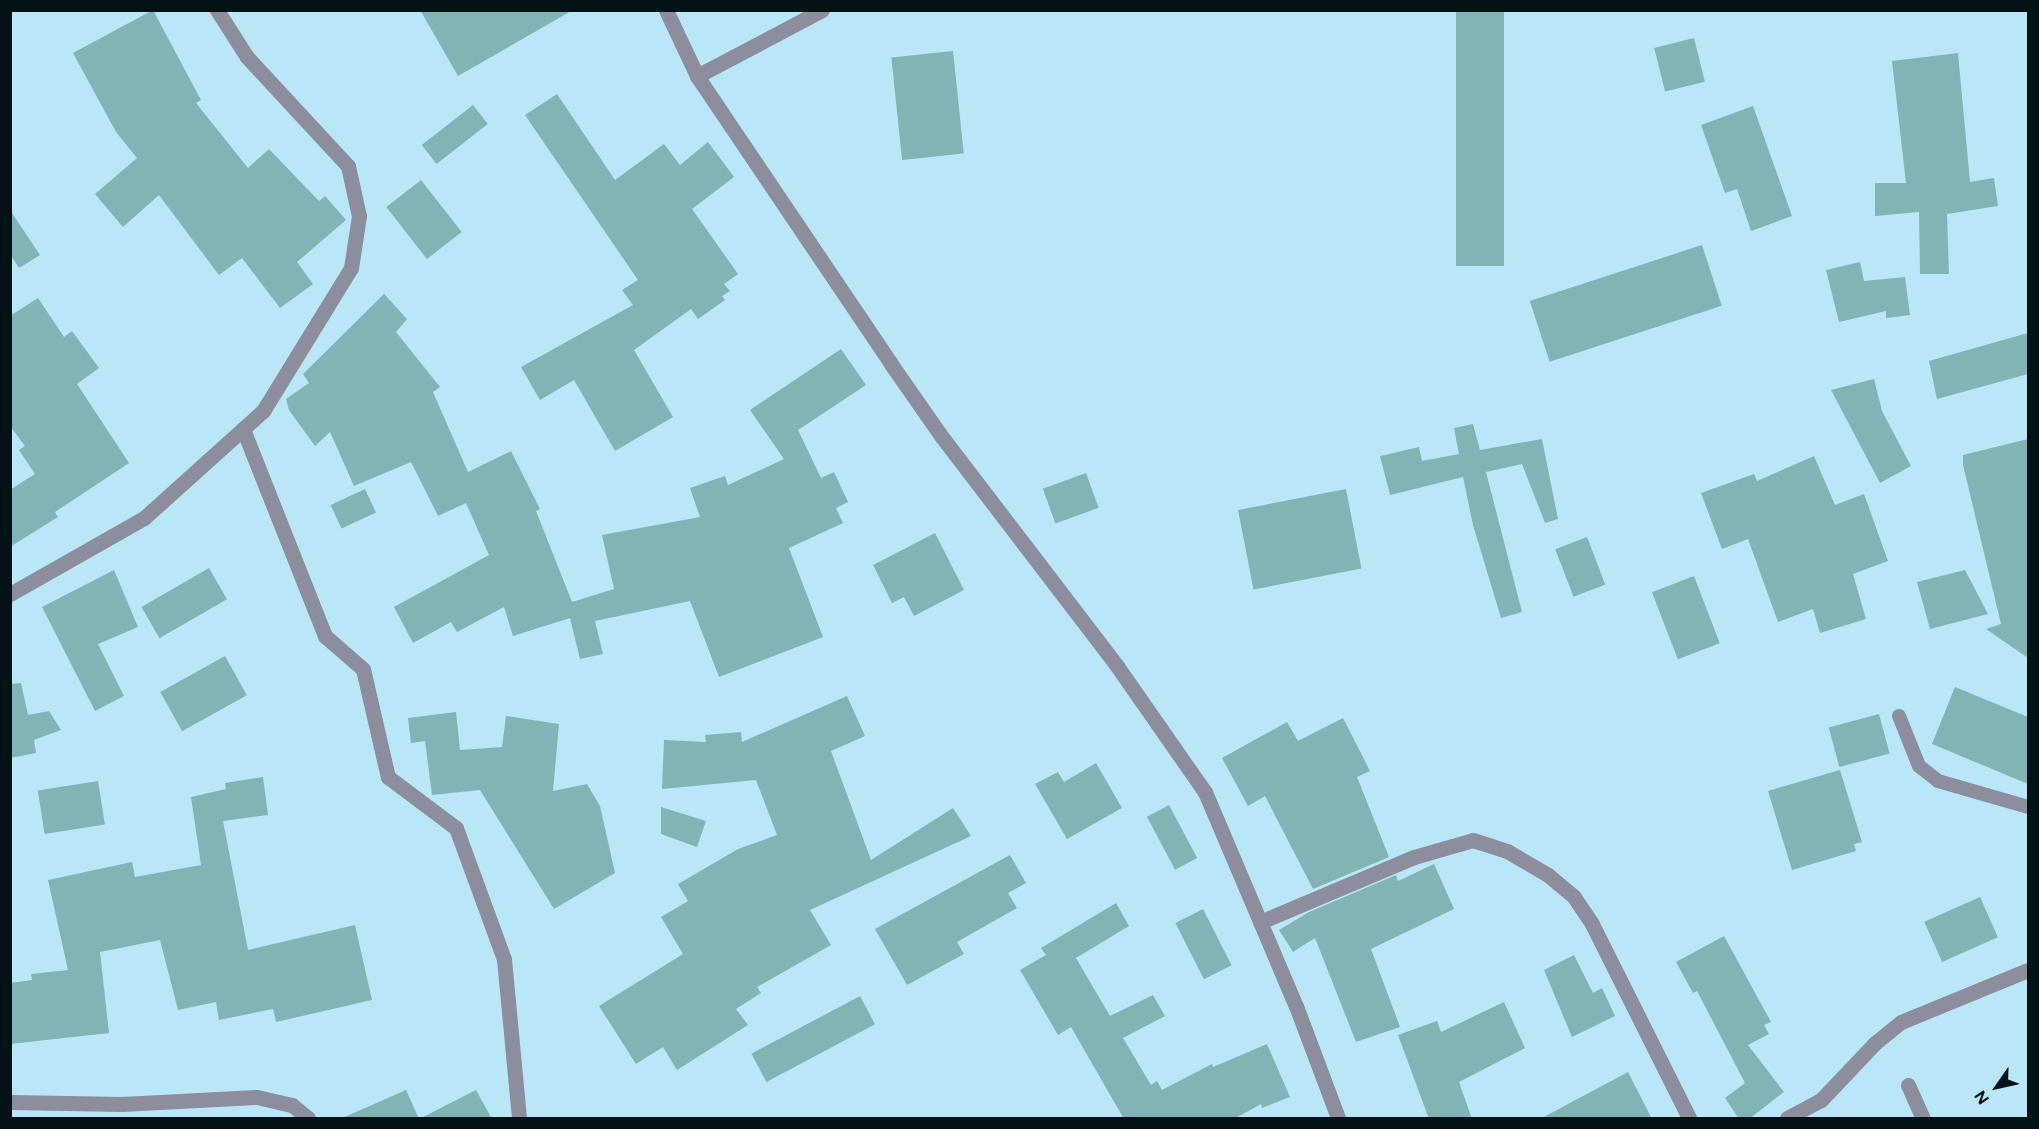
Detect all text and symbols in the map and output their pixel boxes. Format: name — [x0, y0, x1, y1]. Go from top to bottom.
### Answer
north arrow — [1967, 1057, 2027, 1117]
text: N — [1970, 1087, 1993, 1108]

